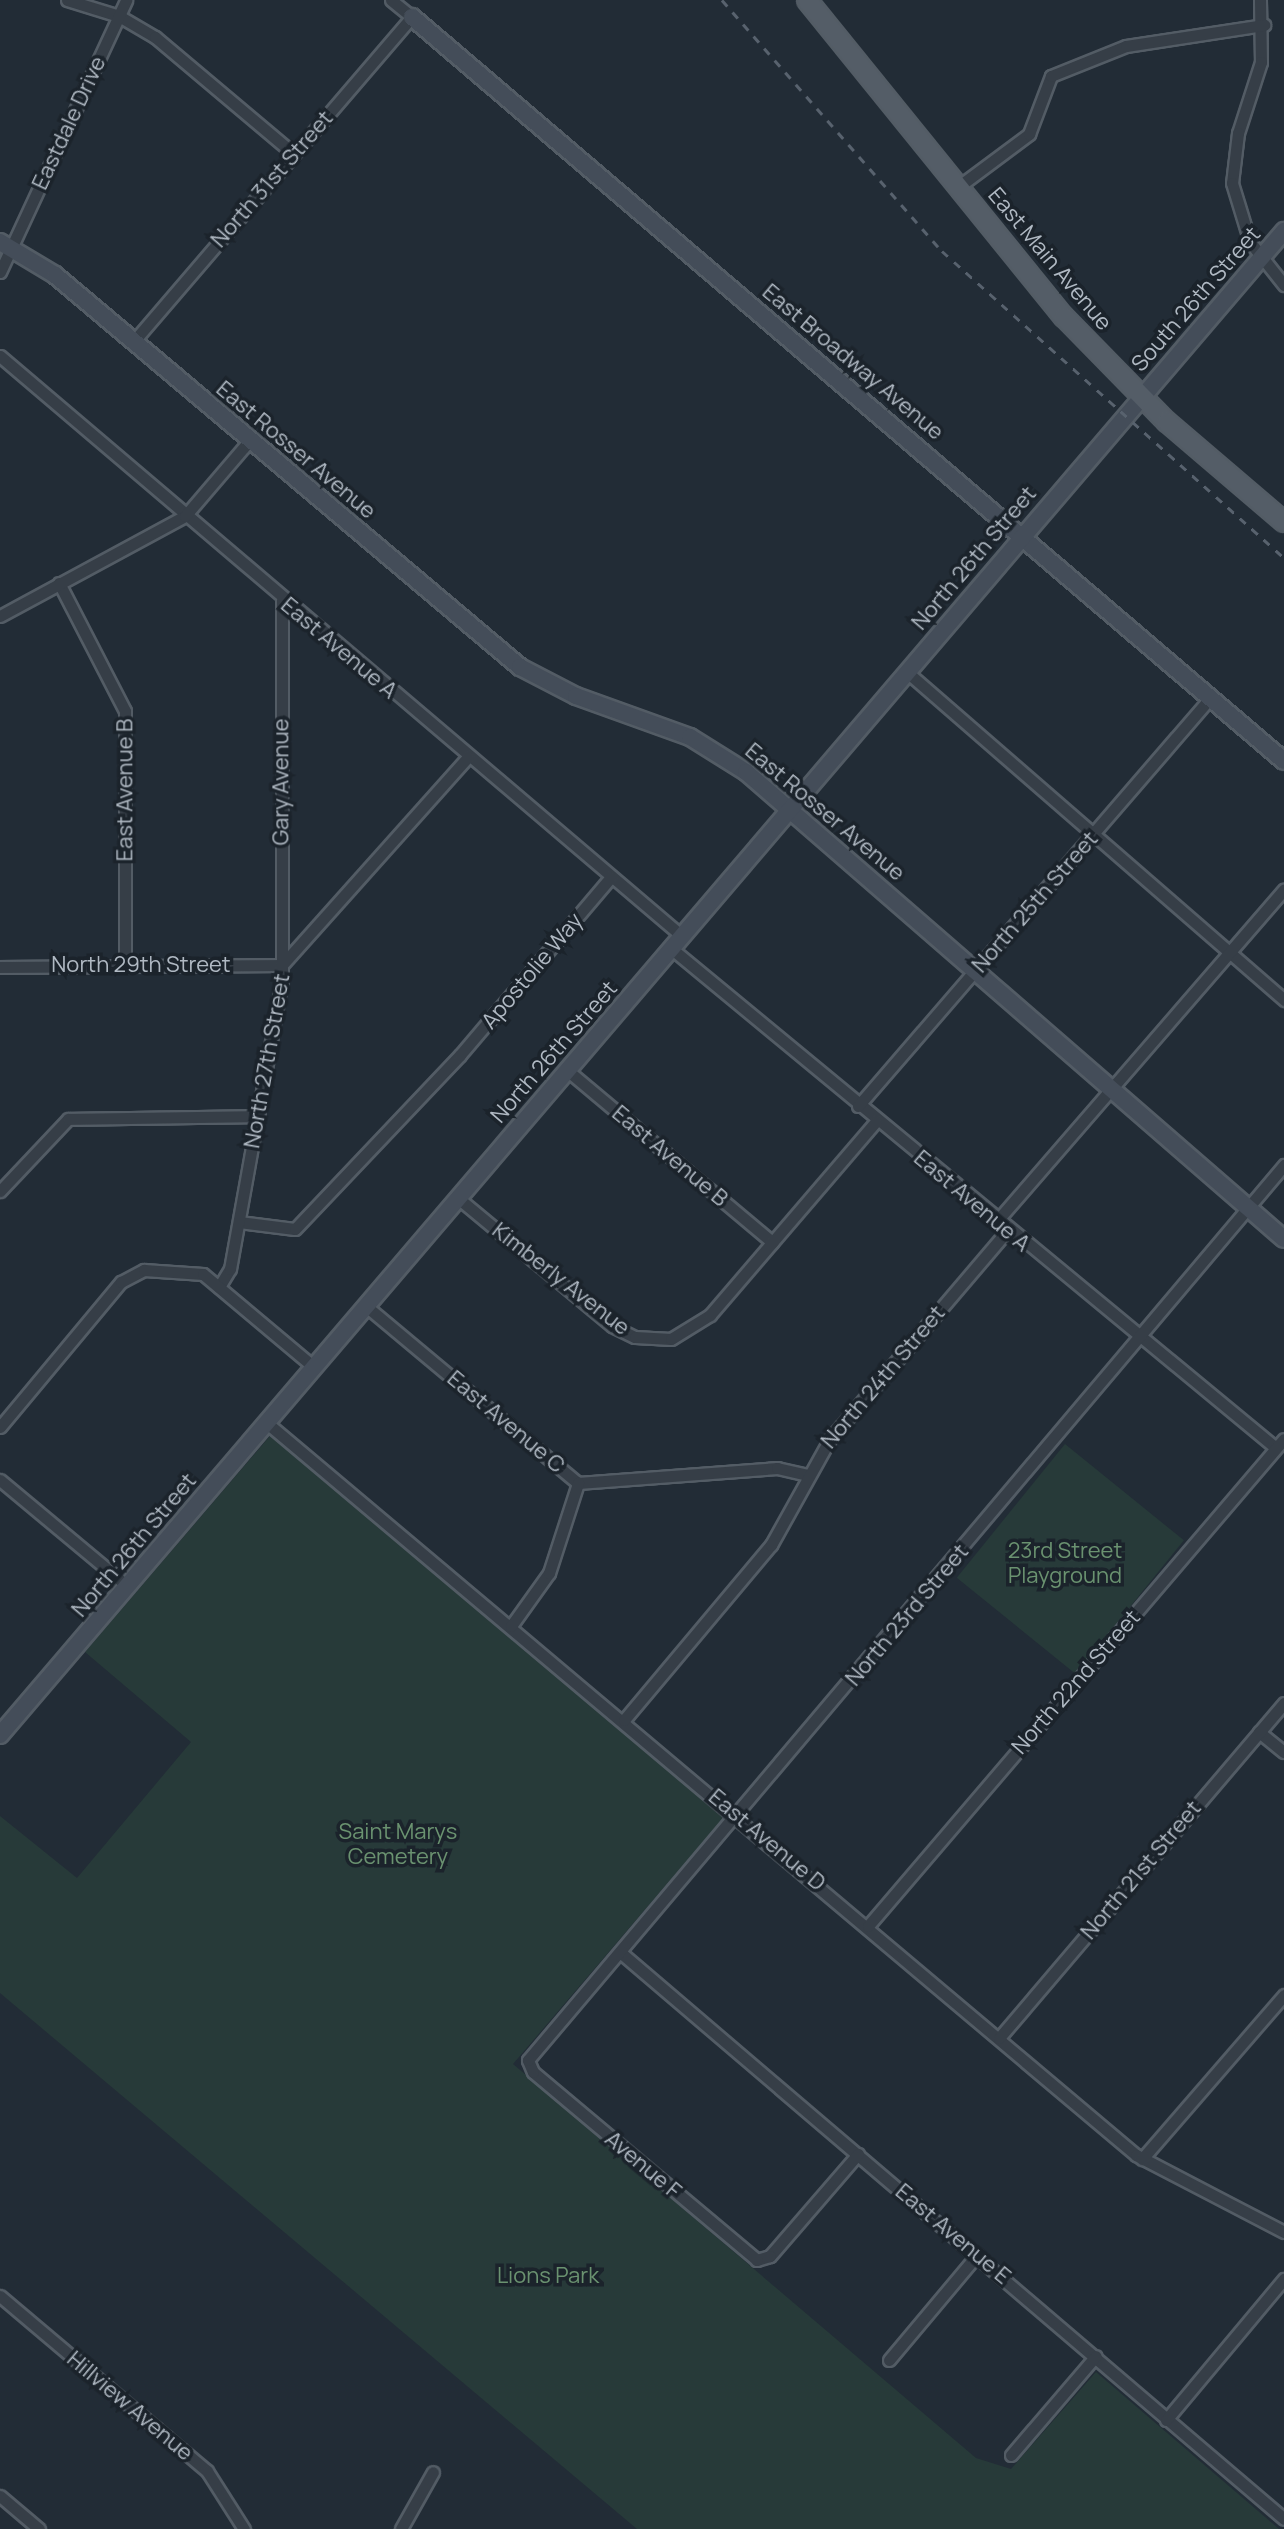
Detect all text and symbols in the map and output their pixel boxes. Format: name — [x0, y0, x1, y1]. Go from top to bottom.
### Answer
street label: Eastdale Drive — [27, 52, 111, 194]
street label: North 31st Street — [205, 105, 339, 253]
street label: East Main Avenue — [983, 182, 1117, 336]
street label: South 26th Street — [1126, 221, 1266, 377]
street label: East Broadway Avenue — [757, 279, 949, 445]
street label: East Rosser Avenue — [211, 376, 381, 524]
street label: North 26th Street — [906, 481, 1042, 635]
street label: East Avenue A — [276, 592, 402, 704]
street label: East Avenue B — [112, 719, 138, 861]
street label: Gary Avenue — [268, 719, 294, 845]
street label: East Rosser Avenue — [740, 738, 910, 886]
street label: North 25th Street — [967, 826, 1103, 978]
street label: Apostolie Way — [476, 908, 588, 1034]
street label: North 29th Street — [51, 952, 231, 978]
street label: North 27th Street — [239, 972, 295, 1150]
street label: North 26th Street — [485, 976, 623, 1128]
street label: East Avenue B — [607, 1100, 733, 1212]
street label: East Avenue A — [909, 1145, 1035, 1257]
street label: Kimberly Avenue — [487, 1217, 635, 1341]
street label: North 24th Street — [816, 1300, 950, 1454]
street label: East Avenue C — [442, 1365, 570, 1479]
street label: North 26th Street — [66, 1468, 202, 1622]
park label: 23rd Street Playground — [1008, 1537, 1122, 1588]
street label: North 23rd Street — [840, 1539, 974, 1691]
street label: North 22nd Street — [1006, 1605, 1146, 1759]
street label: East Avenue D — [703, 1784, 831, 1896]
street label: North 21st Street — [1075, 1795, 1207, 1945]
park label: Saint Marys Cemetery — [339, 1818, 457, 1870]
street label: Avenue F — [600, 2126, 686, 2204]
street label: East Avenue E — [890, 2178, 1016, 2290]
park label: Lions Park — [497, 2263, 599, 2289]
street label: Hillview Avenue — [62, 2346, 198, 2466]

